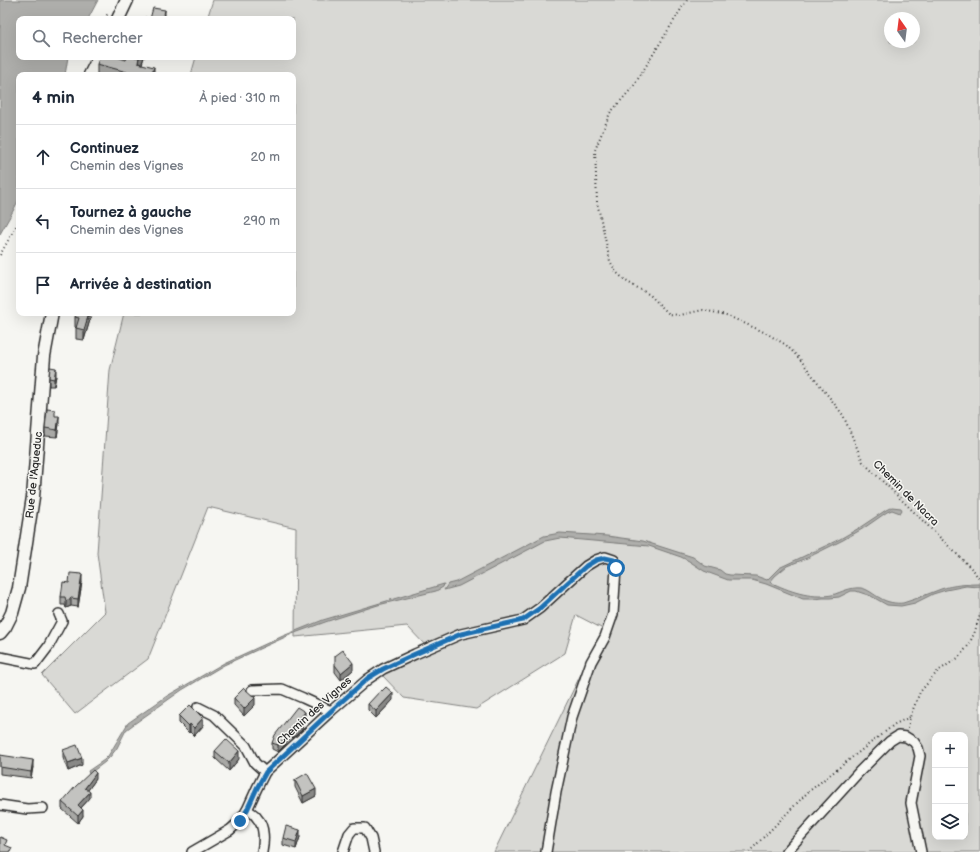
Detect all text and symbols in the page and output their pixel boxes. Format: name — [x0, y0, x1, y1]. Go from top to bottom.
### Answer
north arrow — [884, 12, 920, 48]
search box — [16, 16, 296, 60]
icon: search — [30, 27, 52, 49]
text: Rechercher — [62, 29, 142, 48]
text: 4 min — [32, 88, 75, 108]
text: À pied · 310 m — [199, 90, 280, 106]
text: Continuez — [70, 139, 139, 158]
icon: ahead — [32, 146, 54, 168]
text: 20 m — [250, 149, 280, 165]
text: Chemin des Vignes — [70, 158, 184, 174]
text: Tournez à gauche — [70, 203, 191, 222]
icon: left — [32, 210, 54, 232]
text: 290 m — [243, 213, 280, 229]
text: Chemin des Vignes — [70, 222, 184, 238]
icon: arrive — [32, 274, 54, 296]
text: Arrivée à destination — [70, 275, 212, 294]
street label: Rue de l'Aqueduc — [23, 431, 45, 519]
street label: Chemin de Nacra — [871, 458, 941, 528]
route start — [607, 559, 625, 577]
street label: Chemin des Vignes — [274, 674, 354, 748]
map controls — [932, 732, 968, 840]
button: + — [932, 732, 968, 768]
button: − — [932, 768, 968, 804]
button: layers — [932, 804, 968, 840]
route end — [231, 812, 249, 830]

